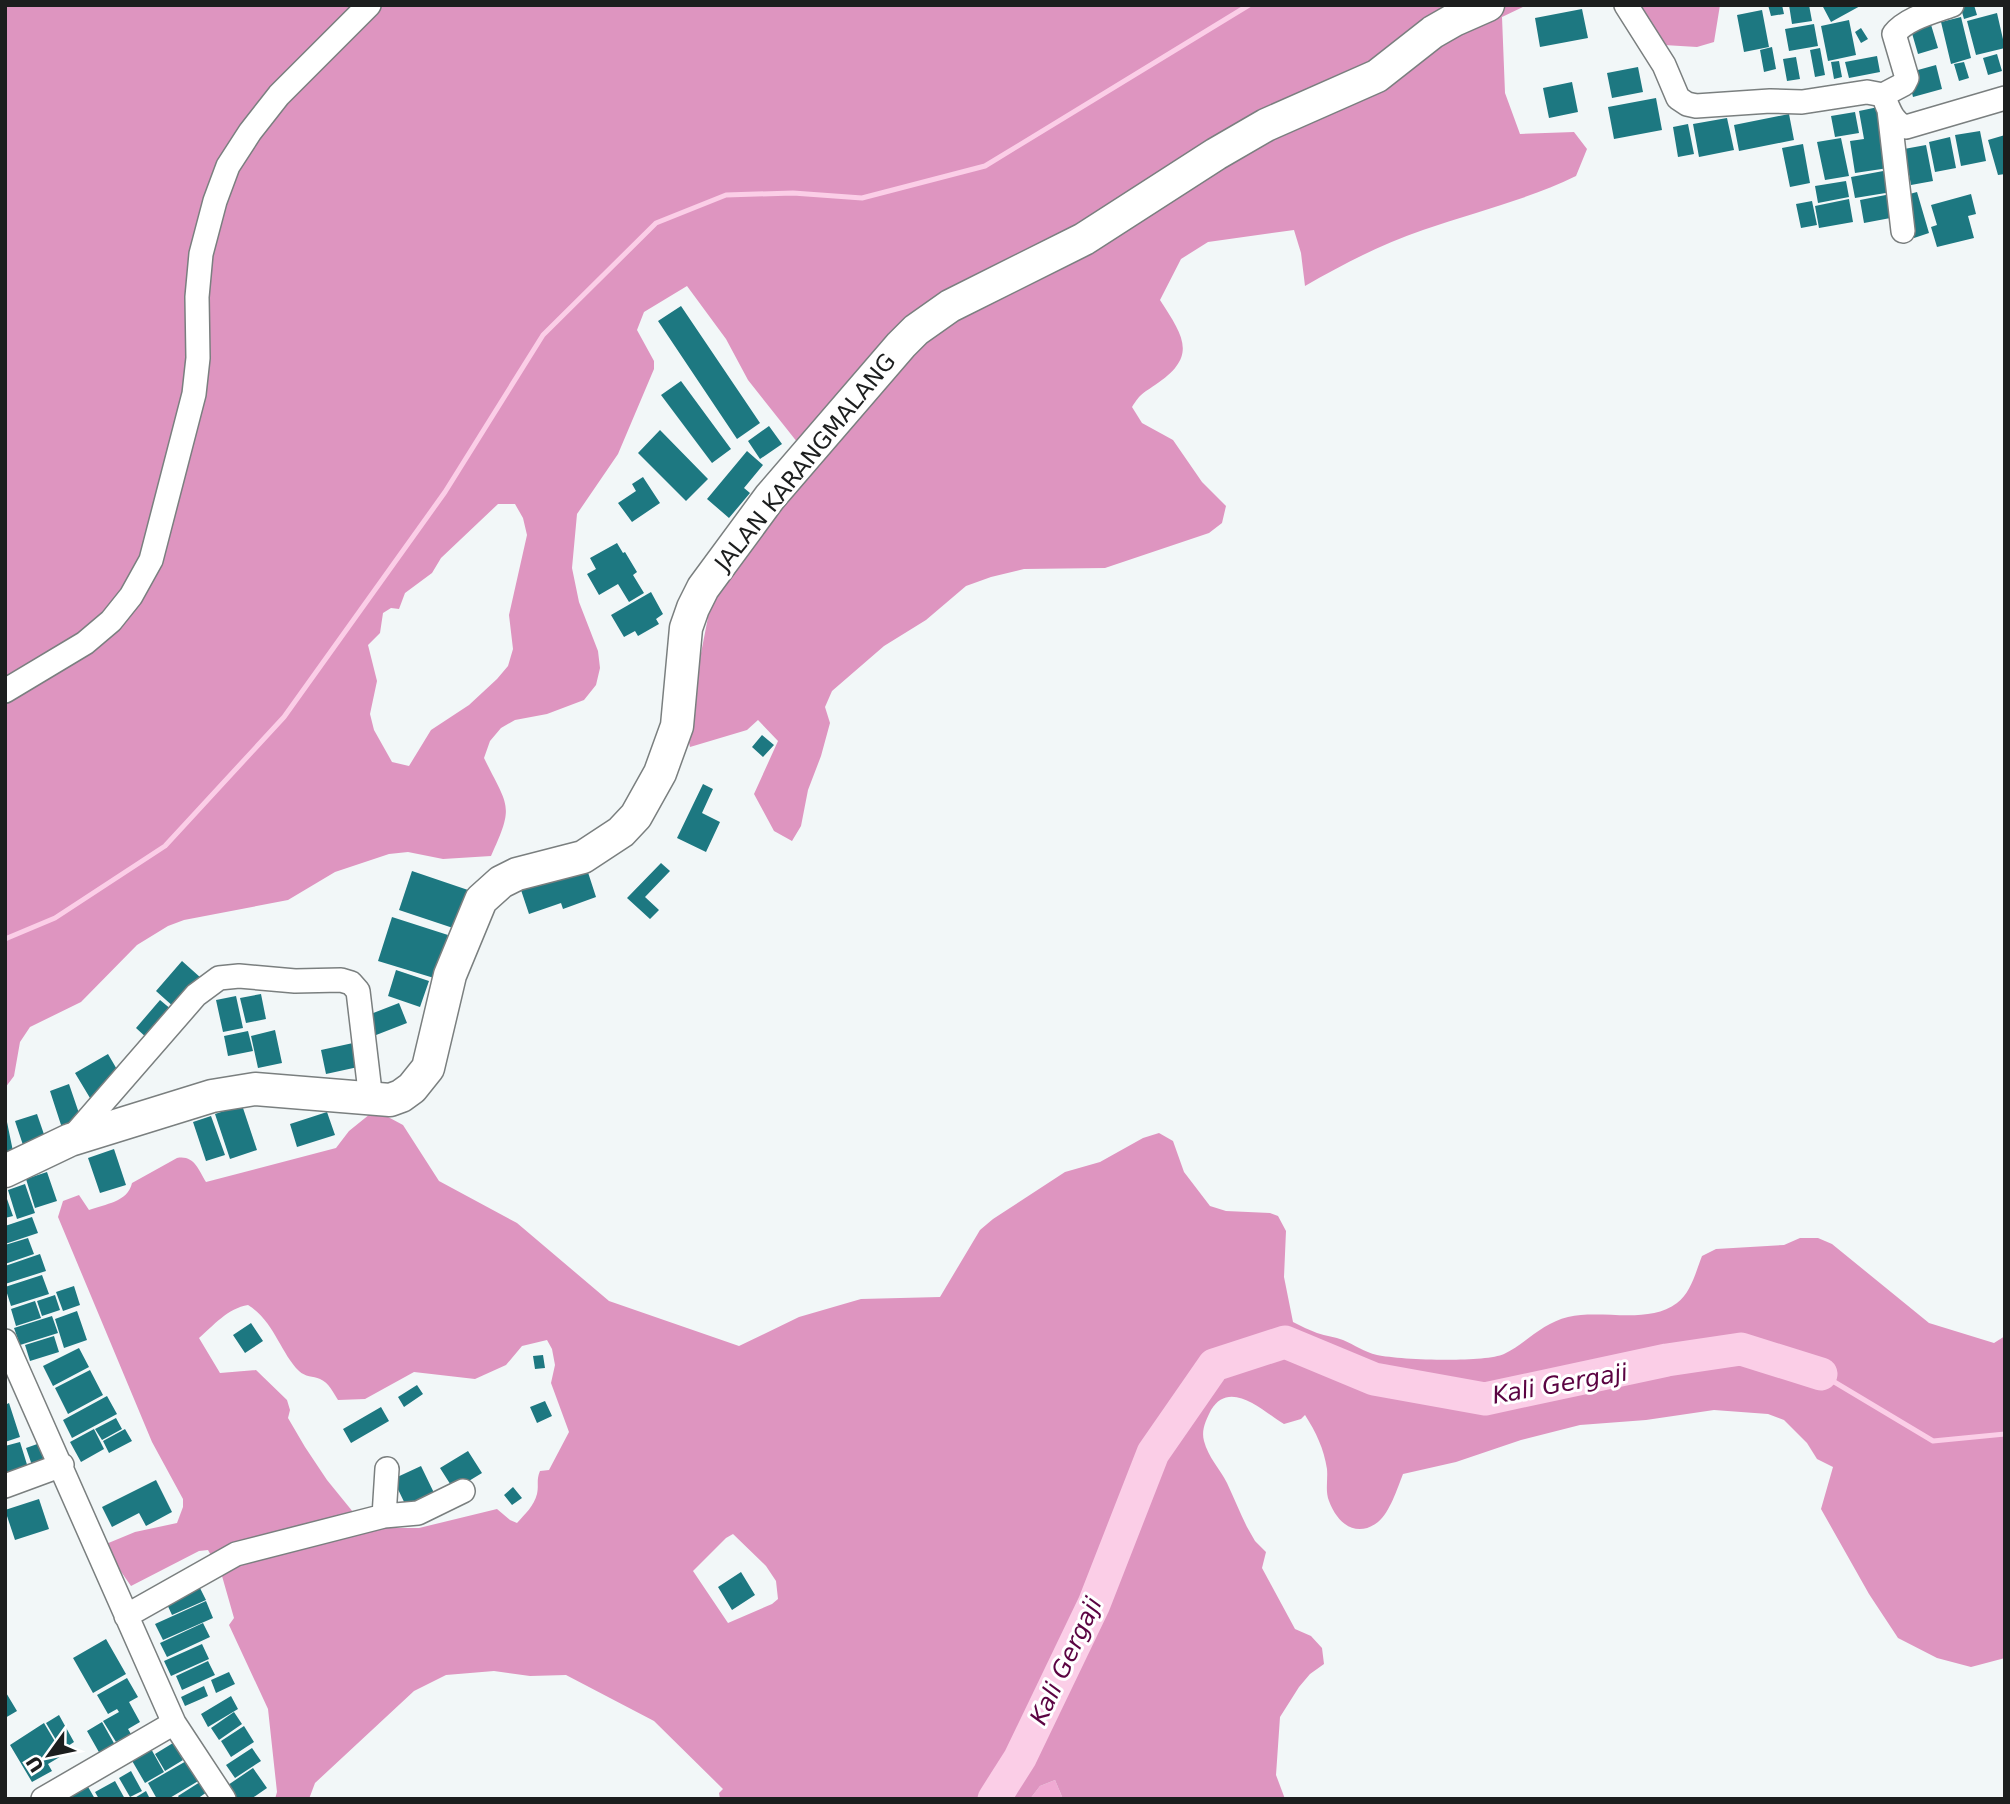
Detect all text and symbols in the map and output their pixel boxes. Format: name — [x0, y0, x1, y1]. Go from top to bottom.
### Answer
street label: JALAN KARANGMALANG — [708, 348, 901, 577]
water label: Kali Gergaji — [1490, 1358, 1630, 1410]
water label: Kali Gergaji — [1024, 1593, 1108, 1729]
north arrow — [14, 1720, 84, 1790]
text: U — [21, 1752, 48, 1777]

